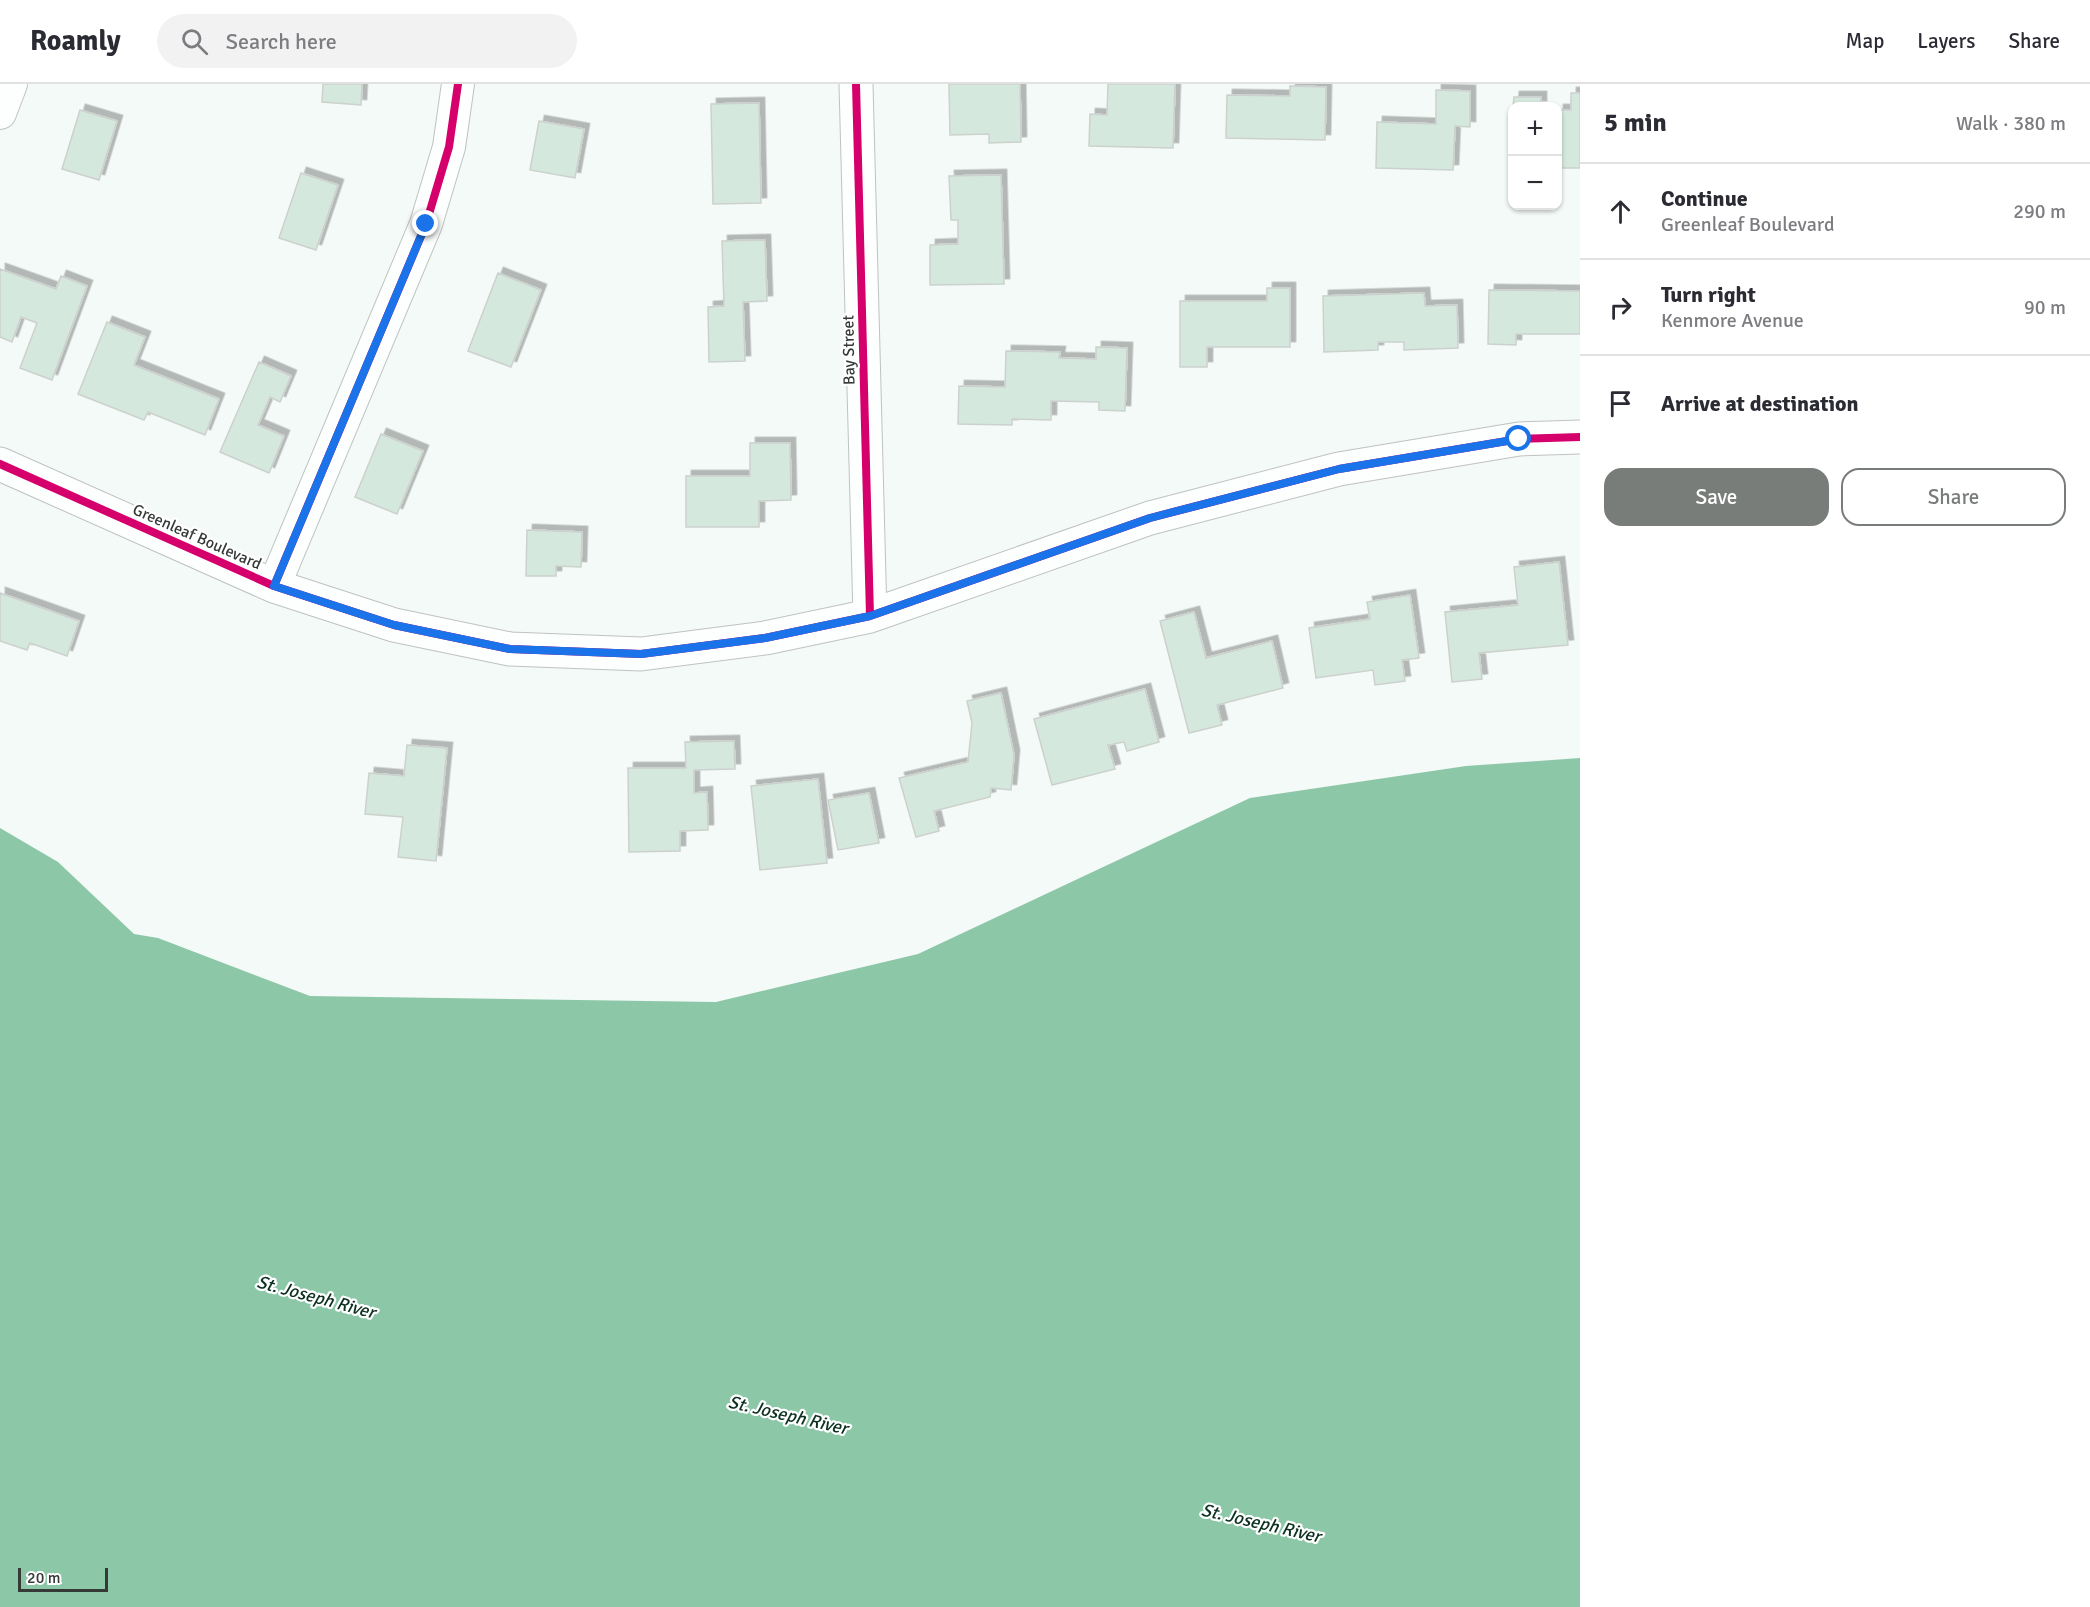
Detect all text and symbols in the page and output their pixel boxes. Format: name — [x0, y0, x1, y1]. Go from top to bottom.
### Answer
search box — [157, 14, 577, 68]
text: Roamly — [30, 24, 121, 58]
icon: search — [178, 25, 211, 58]
text: Search here — [226, 28, 337, 55]
text: Map — [1846, 28, 1884, 54]
text: Layers — [1917, 28, 1975, 54]
text: Share — [2008, 28, 2060, 54]
map controls — [1508, 102, 1562, 210]
button: + — [1508, 102, 1562, 156]
text: 5 min — [1604, 107, 1667, 139]
text: Walk · 380 m — [1956, 111, 2066, 136]
button: − — [1508, 156, 1562, 210]
text: Continue — [1661, 185, 1748, 212]
icon: ahead — [1604, 195, 1637, 228]
text: 290 m — [2013, 199, 2066, 224]
route end — [412, 210, 438, 236]
text: Greenleaf Boulevard — [1661, 212, 1835, 237]
text: Turn right — [1661, 281, 1756, 308]
icon: right — [1604, 291, 1637, 324]
text: 90 m — [2024, 295, 2066, 320]
text: Kenmore Avenue — [1661, 308, 1804, 333]
street label: Bay Street — [838, 314, 860, 385]
icon: arrive — [1604, 387, 1637, 420]
text: Arrive at destination — [1661, 390, 1858, 417]
route start — [1505, 425, 1531, 451]
button: Save — [1604, 468, 1829, 526]
button: Share — [1841, 468, 2066, 526]
street label: Greenleaf Boulevard — [130, 500, 264, 574]
water label: St. Joseph River — [254, 1271, 380, 1324]
water label: St. Joseph River — [726, 1391, 852, 1440]
water label: St. Joseph River — [1199, 1499, 1325, 1548]
scale bar — [18, 1565, 108, 1592]
text: 20 m — [27, 1568, 61, 1588]

